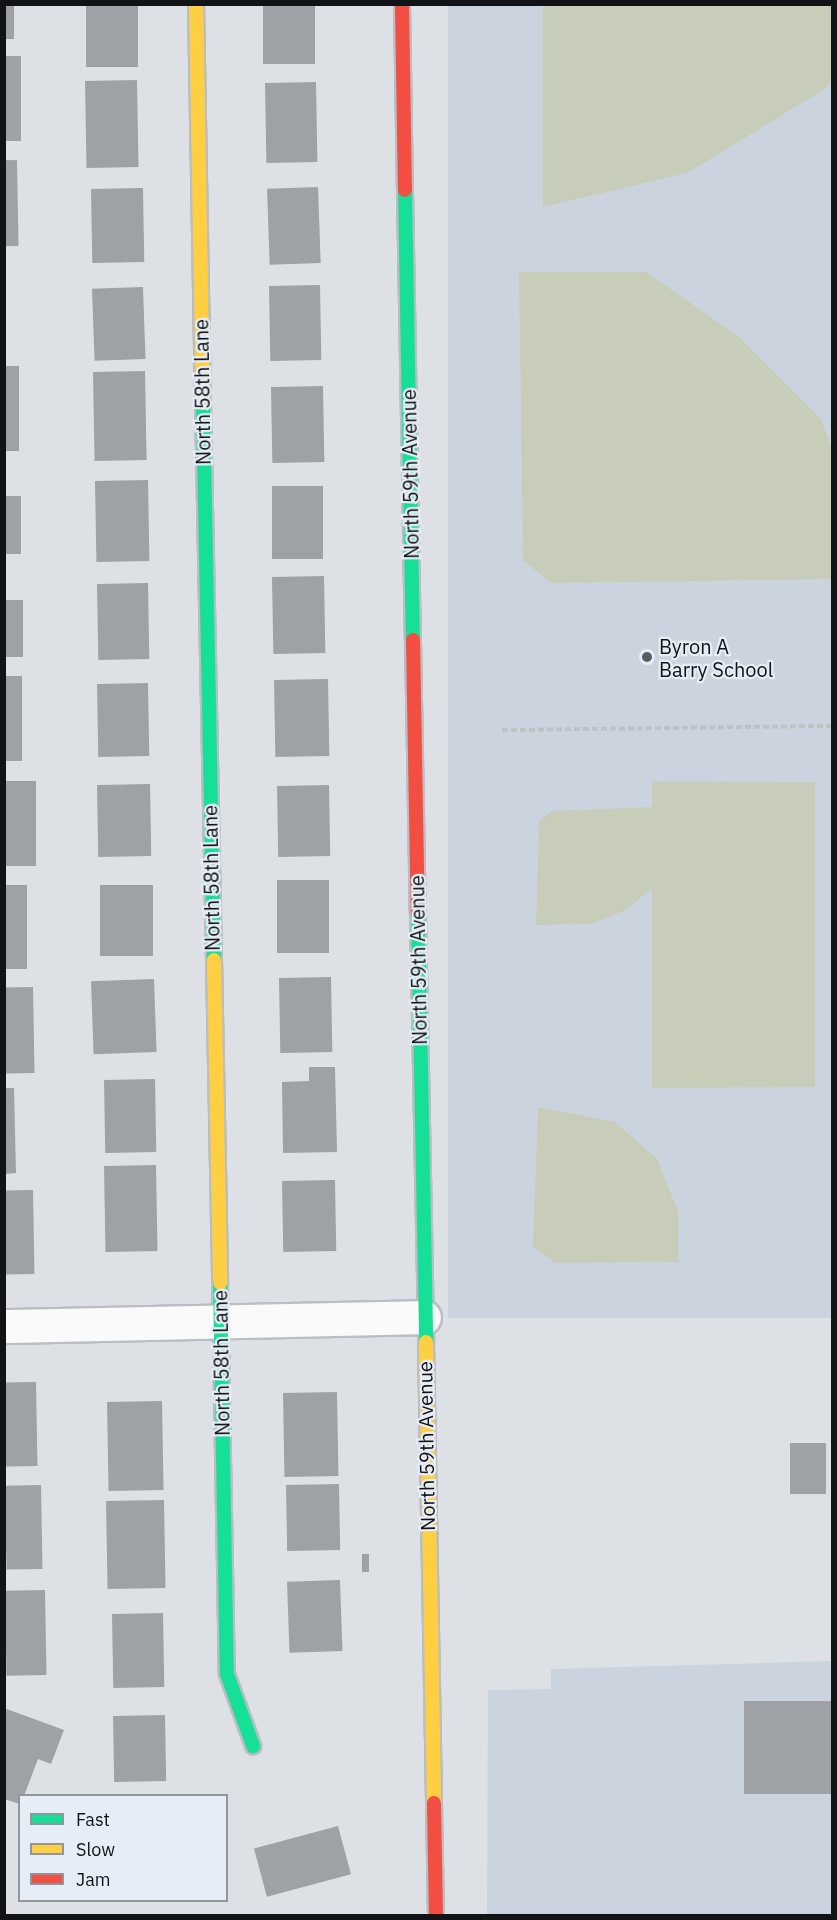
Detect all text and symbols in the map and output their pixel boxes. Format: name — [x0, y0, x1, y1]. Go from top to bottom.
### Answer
street label: North 58th Lane — [189, 319, 215, 465]
street label: North 59th Avenue — [397, 389, 423, 559]
place label: Byron A Barry School — [659, 634, 773, 681]
marker: Byron A Barry School — [640, 650, 654, 664]
street label: North 58th Lane — [198, 805, 224, 951]
street label: North 59th Avenue — [405, 875, 431, 1045]
street label: North 58th Lane — [208, 1290, 234, 1436]
street label: North 59th Avenue — [413, 1361, 439, 1531]
legend — [18, 1794, 228, 1902]
text: Fast — [76, 1808, 110, 1831]
text: Slow — [76, 1838, 115, 1861]
text: Jam — [76, 1868, 111, 1891]

